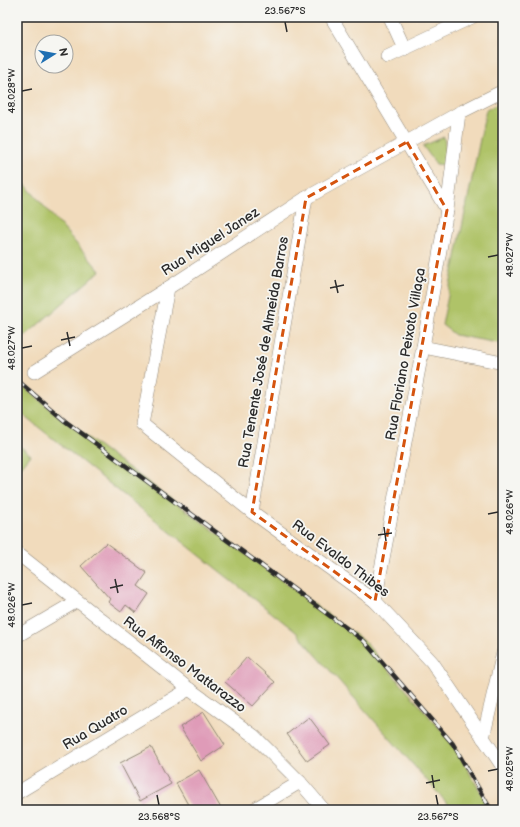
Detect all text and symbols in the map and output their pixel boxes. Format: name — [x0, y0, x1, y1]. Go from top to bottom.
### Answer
text: 23.567°S — [264, 5, 306, 17]
north arrow — [34, 34, 74, 74]
text: N — [56, 47, 70, 57]
text: 48.028°W — [6, 68, 18, 114]
street label: Rua Miguel Janez — [158, 203, 263, 279]
text: 48.027°W — [504, 233, 516, 277]
street label: Rua Tenente José de Almeida Barros — [235, 235, 292, 469]
street label: Rua Floriano Peixoto Villaça — [382, 266, 429, 442]
text: 48.027°W — [6, 326, 18, 370]
text: 48.026°W — [504, 489, 516, 535]
street label: Rua Evaldo Thibes — [289, 516, 393, 601]
text: 48.026°W — [6, 582, 18, 628]
street label: Rua Affonso Mattarazzo — [120, 613, 250, 716]
street label: Rua Quatro — [60, 701, 131, 754]
text: 48.025°W — [504, 747, 516, 791]
text: 23.568°S — [138, 811, 180, 823]
text: 23.567°S — [417, 811, 459, 823]

